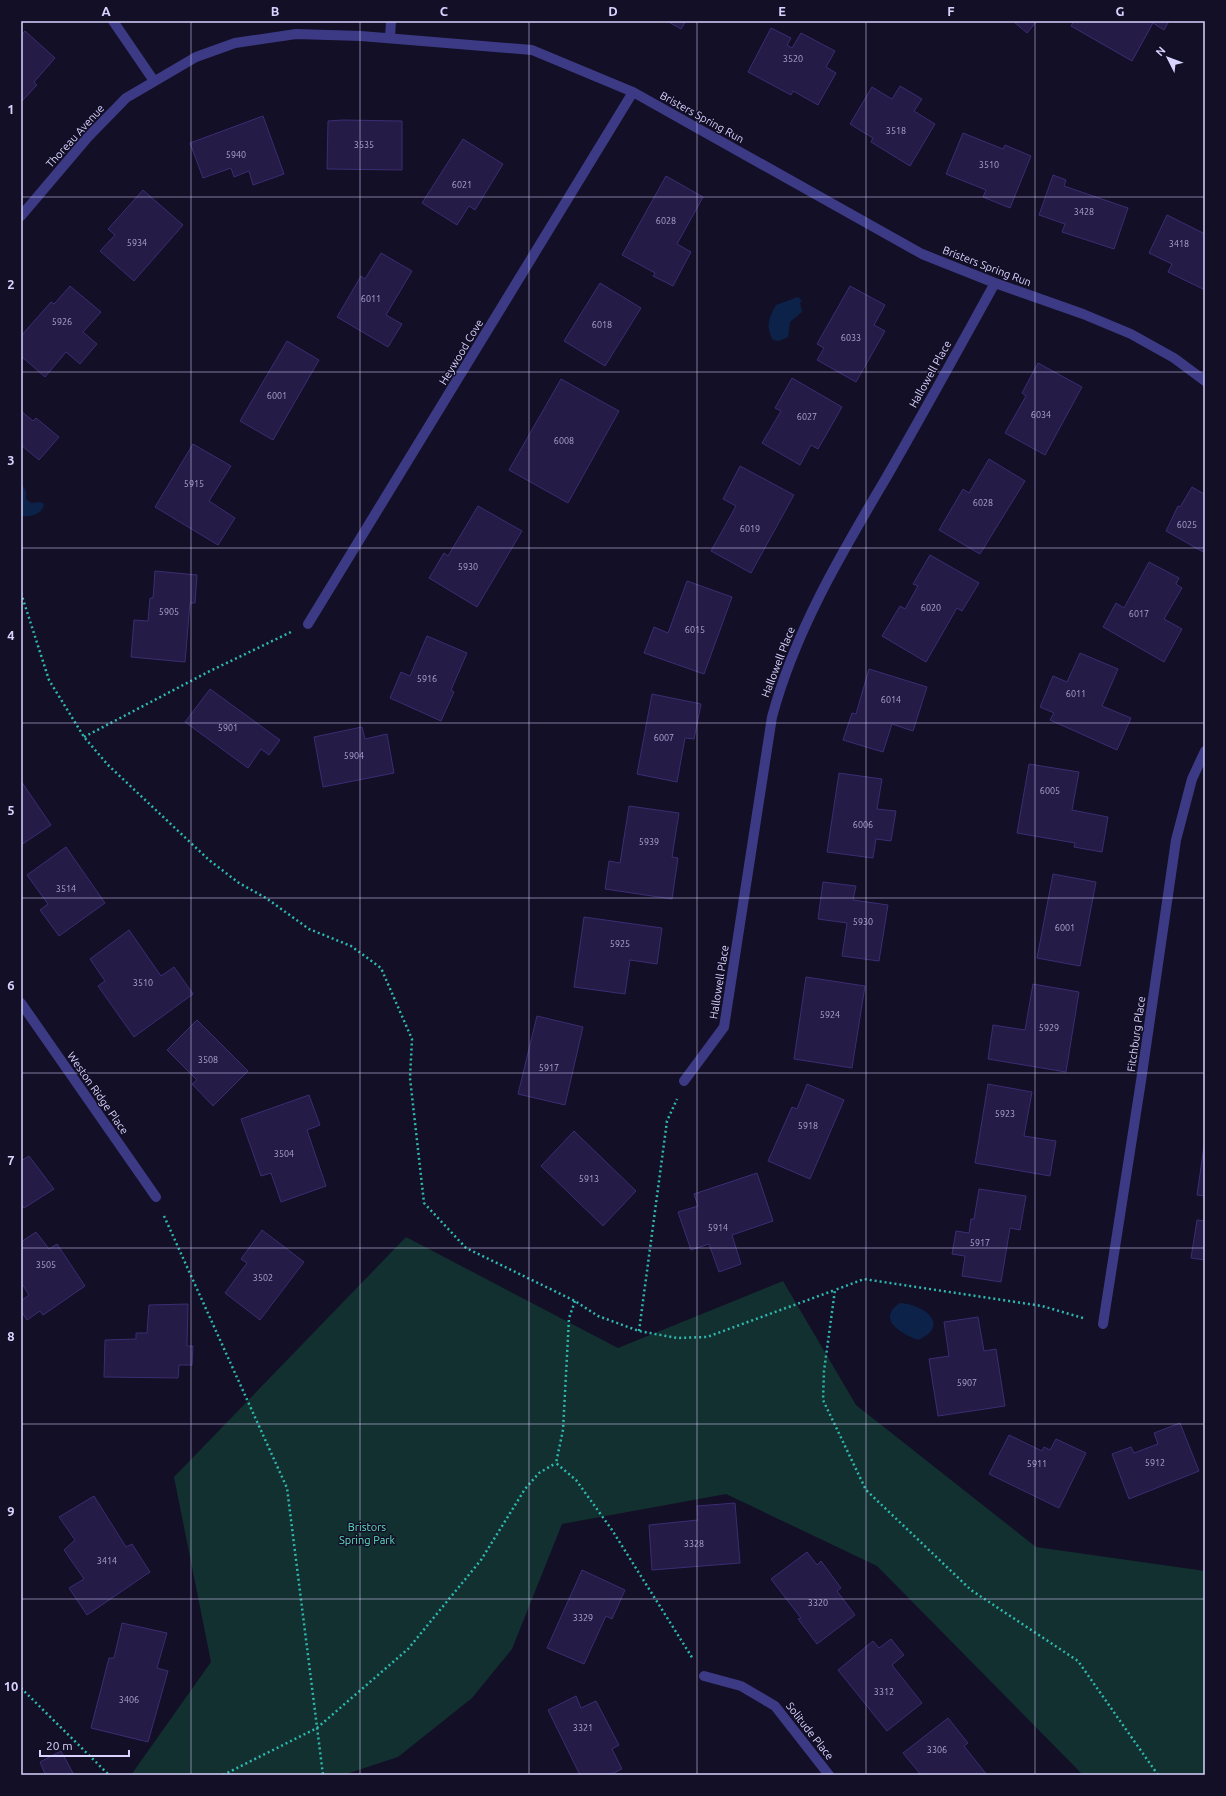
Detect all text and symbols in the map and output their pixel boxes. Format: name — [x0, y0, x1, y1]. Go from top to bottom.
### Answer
text: A — [101, 4, 111, 18]
text: B — [271, 4, 280, 18]
text: C — [440, 4, 449, 18]
text: D — [608, 4, 618, 18]
text: E — [778, 4, 786, 18]
text: F — [947, 4, 955, 18]
text: G — [1116, 4, 1125, 18]
north arrow — [1148, 38, 1188, 78]
text: N — [1153, 44, 1168, 58]
house number: 3520 — [783, 54, 803, 64]
street label: Bristers Spring Run — [658, 89, 746, 145]
text: 1 — [7, 102, 15, 116]
street label: Thoreau Avenue — [44, 102, 106, 170]
house number: 3518 — [886, 126, 906, 136]
house number: 3535 — [354, 140, 374, 150]
house number: 5940 — [226, 150, 246, 160]
house number: 3510 — [979, 160, 999, 170]
house number: 6021 — [452, 180, 472, 190]
house number: 3428 — [1074, 207, 1094, 217]
house number: 6028 — [656, 216, 676, 226]
house number: 5934 — [127, 238, 147, 248]
house number: 3418 — [1169, 239, 1189, 249]
street label: Bristers Spring Run — [941, 244, 1033, 288]
text: 2 — [7, 277, 15, 291]
house number: 6011 — [361, 294, 381, 304]
house number: 5926 — [52, 317, 72, 327]
street label: Heywood Cove — [437, 317, 485, 387]
house number: 6018 — [592, 320, 612, 330]
house number: 6033 — [841, 333, 861, 343]
street label: Hallowell Place — [907, 338, 953, 410]
house number: 6001 — [267, 391, 287, 401]
house number: 6034 — [1031, 410, 1051, 420]
house number: 6027 — [797, 412, 817, 422]
house number: 6008 — [554, 436, 574, 446]
text: 3 — [7, 453, 15, 467]
house number: 5915 — [184, 479, 204, 489]
house number: 6028 — [973, 498, 993, 508]
house number: 6025 — [1177, 520, 1197, 530]
house number: 6019 — [740, 524, 760, 534]
house number: 5930 — [458, 562, 478, 572]
house number: 6020 — [921, 603, 941, 613]
house number: 5905 — [159, 607, 179, 617]
house number: 6017 — [1129, 609, 1149, 619]
house number: 6015 — [685, 625, 705, 635]
street label: Hallowell Place — [759, 625, 797, 699]
text: 4 — [7, 628, 15, 642]
house number: 5916 — [417, 674, 437, 684]
house number: 6011 — [1066, 689, 1086, 699]
house number: 6014 — [881, 695, 901, 705]
house number: 5901 — [218, 723, 238, 733]
house number: 6007 — [654, 733, 674, 743]
house number: 5904 — [344, 751, 364, 761]
house number: 6005 — [1040, 786, 1060, 796]
text: 5 — [7, 803, 15, 817]
house number: 6006 — [853, 820, 873, 830]
house number: 5939 — [639, 837, 659, 847]
house number: 3514 — [56, 884, 76, 894]
house number: 5930 — [853, 917, 873, 927]
house number: 6001 — [1055, 923, 1075, 933]
house number: 5925 — [610, 939, 630, 949]
street label: Hallowell Place — [707, 944, 731, 1020]
text: 6 — [7, 978, 15, 992]
house number: 3510 — [133, 978, 153, 988]
street label: Fitchburg Place — [1125, 995, 1147, 1073]
house number: 5924 — [820, 1010, 840, 1020]
house number: 5929 — [1039, 1023, 1059, 1033]
street label: Weston Ridge Place — [65, 1050, 131, 1136]
house number: 3508 — [198, 1055, 218, 1065]
house number: 5917 — [539, 1063, 559, 1073]
house number: 5923 — [995, 1109, 1015, 1119]
house number: 5918 — [798, 1121, 818, 1131]
house number: 3504 — [274, 1149, 294, 1159]
text: 7 — [7, 1153, 15, 1167]
house number: 5913 — [579, 1174, 599, 1184]
house number: 5914 — [708, 1223, 728, 1233]
house number: 5917 — [970, 1238, 990, 1248]
house number: 3505 — [36, 1260, 56, 1270]
house number: 3502 — [253, 1273, 273, 1283]
text: 8 — [7, 1329, 15, 1343]
house number: 5907 — [957, 1378, 977, 1388]
house number: 5912 — [1145, 1458, 1165, 1468]
house number: 5911 — [1027, 1459, 1047, 1469]
text: 9 — [7, 1504, 15, 1518]
park label: Bristors Spring Park — [339, 1521, 395, 1546]
house number: 3328 — [684, 1539, 704, 1549]
house number: 3414 — [97, 1556, 117, 1566]
house number: 3320 — [808, 1598, 828, 1608]
house number: 3329 — [573, 1613, 593, 1623]
text: 10 — [4, 1679, 18, 1693]
house number: 3312 — [874, 1687, 894, 1697]
house number: 3406 — [119, 1695, 139, 1705]
street label: Solitude Place — [784, 1700, 836, 1762]
house number: 3321 — [573, 1723, 593, 1733]
scale bar — [40, 1732, 129, 1758]
text: 20 m — [46, 1739, 73, 1752]
house number: 3306 — [927, 1745, 947, 1755]

